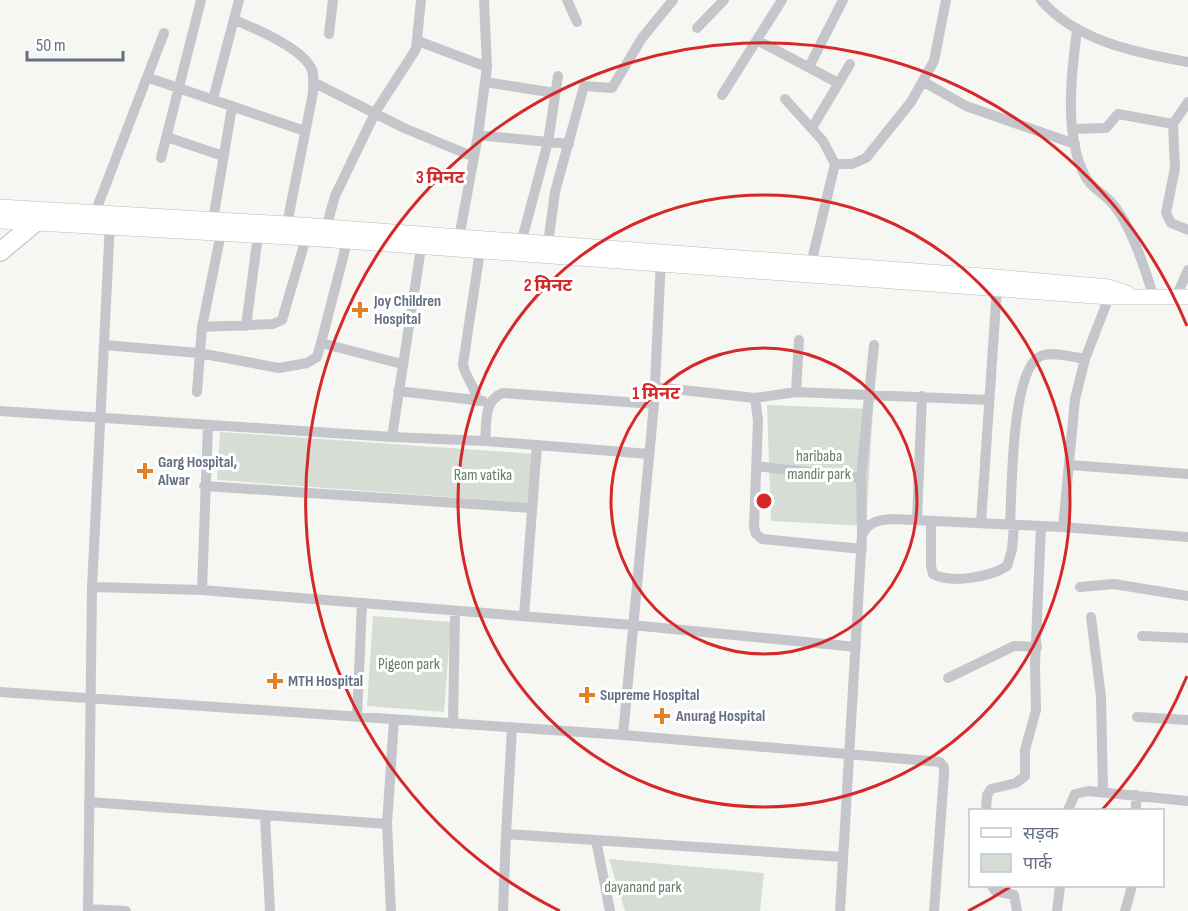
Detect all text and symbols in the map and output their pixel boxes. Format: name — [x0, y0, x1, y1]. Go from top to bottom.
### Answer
scale bar — [27, 24, 123, 62]
text: 50 m — [36, 35, 66, 56]
text: 3 मिनट — [416, 167, 465, 188]
text: 2 मिनट — [524, 275, 573, 296]
place label: Joy Children Hospital — [373, 292, 441, 329]
marker: Joy Children Hospital — [351, 301, 369, 319]
text: 1 मिनट — [632, 383, 680, 404]
park label: haribaba mandir park — [787, 447, 851, 484]
place label: Garg Hospital, Alwar — [157, 453, 238, 490]
marker: Garg Hospital, Alwar — [136, 462, 154, 480]
park label: Ram vatika — [454, 466, 512, 485]
centre of rings — [754, 491, 774, 511]
park label: Pigeon park — [378, 655, 440, 674]
marker: MTH Hospital — [266, 672, 284, 690]
place label: MTH Hospital — [288, 672, 363, 691]
marker: Supreme Hospital — [578, 686, 596, 704]
place label: Supreme Hospital — [600, 686, 700, 705]
marker: Anurag Hospital — [653, 707, 671, 725]
place label: Anurag Hospital — [675, 707, 765, 726]
legend — [969, 809, 1164, 887]
text: सड़क — [1023, 823, 1060, 844]
text: पार्क — [1023, 852, 1053, 874]
park label: dayanand park — [604, 878, 682, 897]

